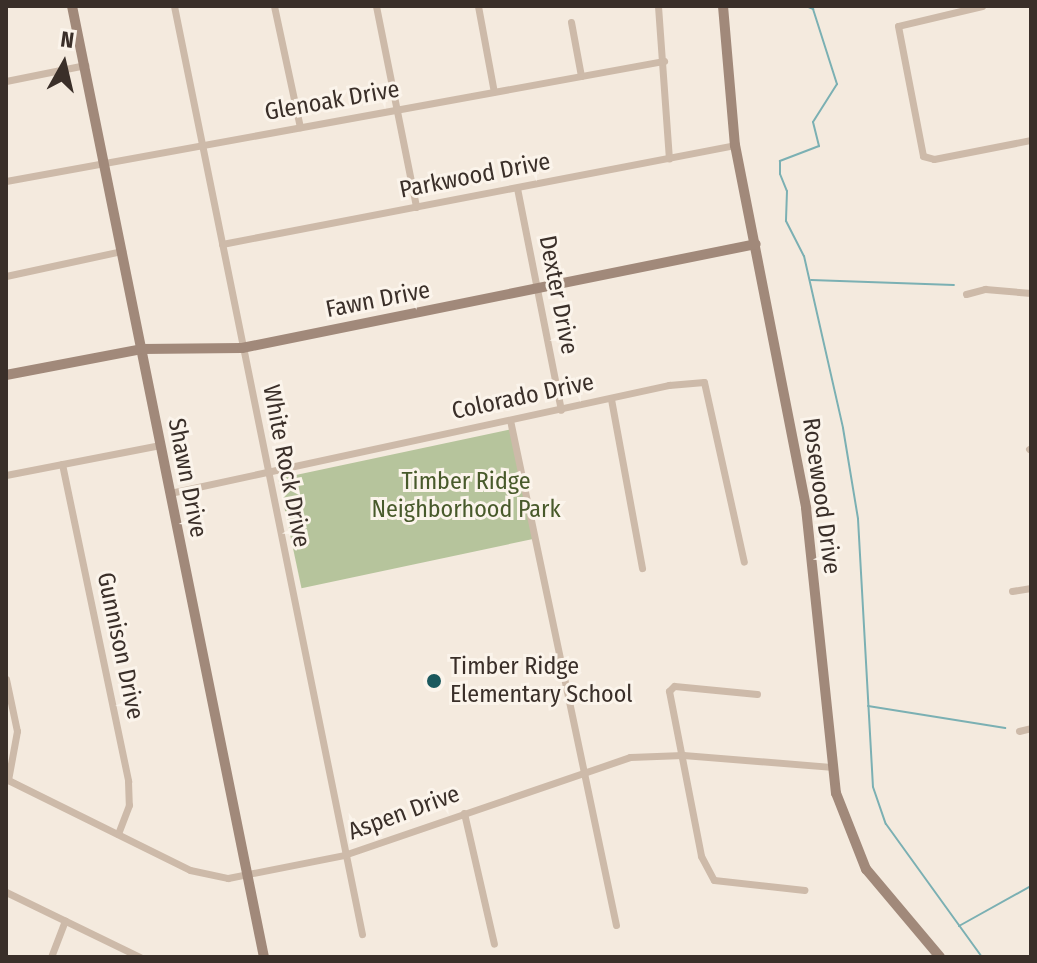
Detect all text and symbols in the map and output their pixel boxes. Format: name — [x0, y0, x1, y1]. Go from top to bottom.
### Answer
north arrow — [24, 24, 104, 104]
text: N — [59, 25, 76, 54]
street label: Glenoak Drive — [262, 75, 402, 127]
street label: Parkwood Drive — [397, 147, 553, 205]
street label: Dexter Drive — [532, 233, 584, 357]
street label: Fawn Drive — [323, 276, 433, 324]
street label: Colorado Drive — [449, 368, 597, 426]
street label: White Rock Drive — [256, 382, 316, 550]
street label: Shawn Drive — [161, 416, 213, 540]
street label: Rosewood Drive — [796, 416, 846, 576]
park label: Timber Ridge Neighborhood Park — [371, 468, 561, 524]
street label: Gunnison Drive — [90, 570, 150, 722]
place label: Timber Ridge Elementary School — [450, 653, 633, 709]
marker: Timber Ridge Elementary School — [425, 672, 443, 690]
street label: Aspen Drive — [344, 780, 464, 846]

